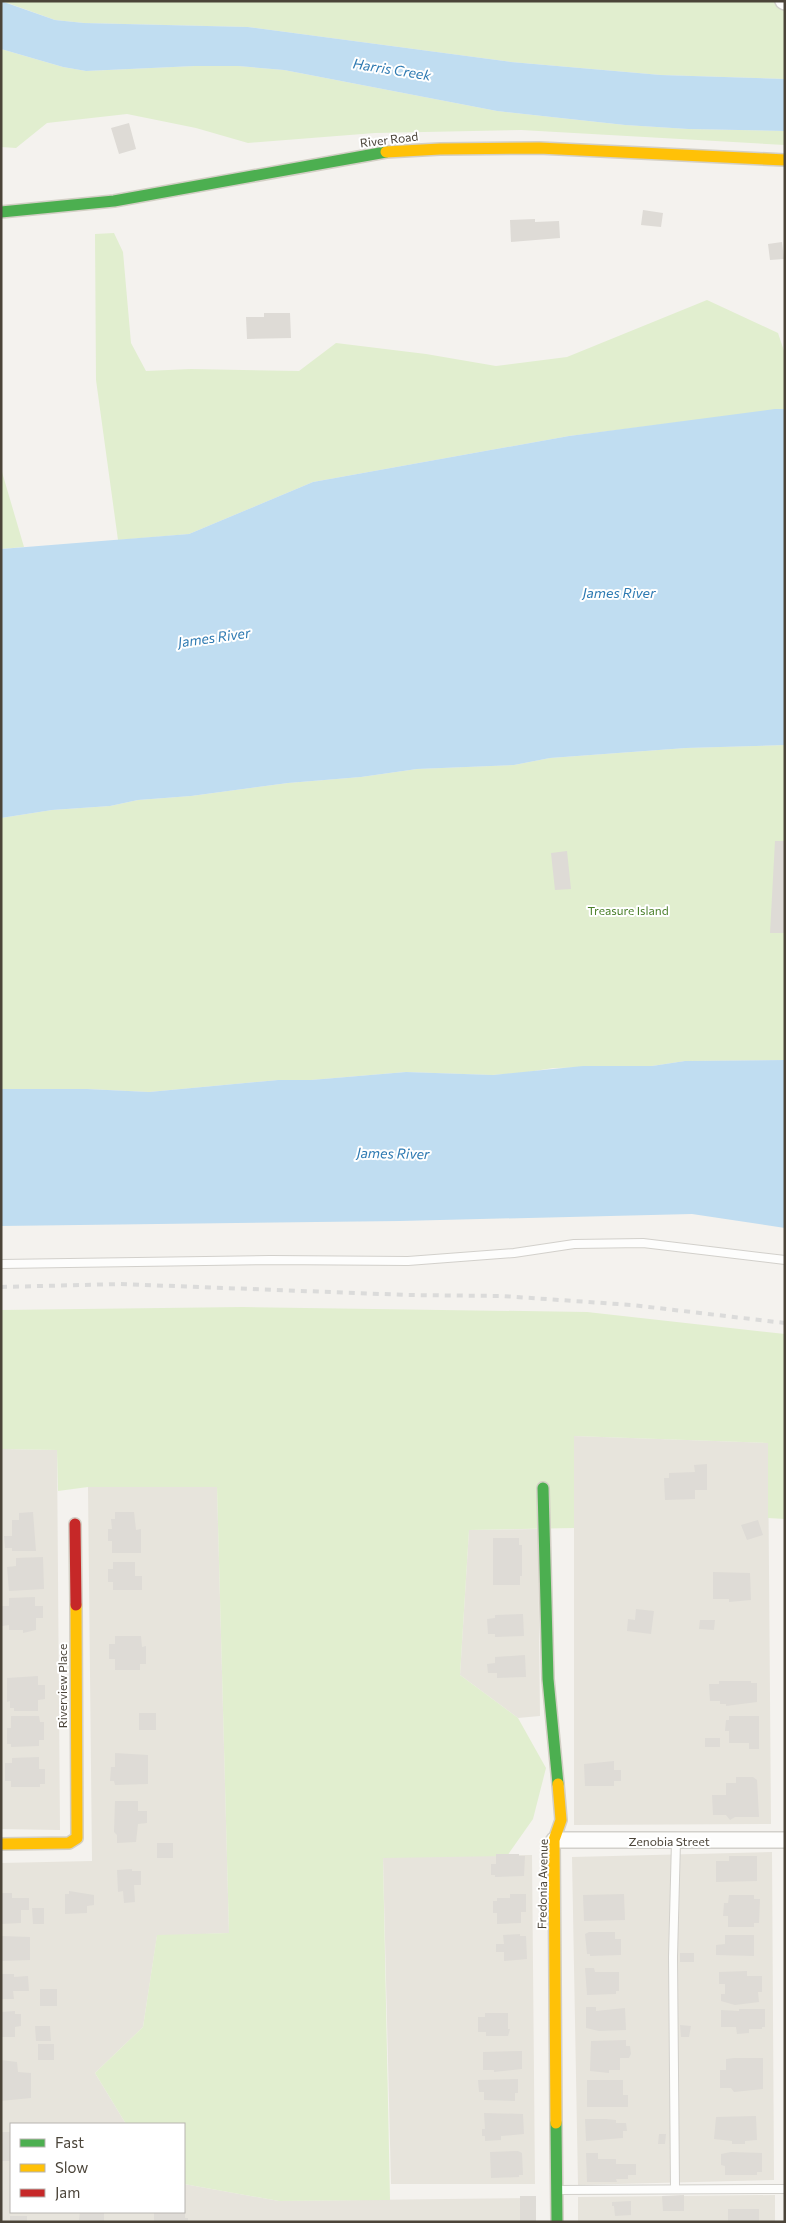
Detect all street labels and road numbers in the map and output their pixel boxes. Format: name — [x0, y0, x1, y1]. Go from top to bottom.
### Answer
street label: River Road — [359, 128, 419, 150]
street label: Riverview Place — [55, 1644, 69, 1728]
street label: Zenobia Street — [628, 1834, 710, 1848]
street label: Fredonia Avenue — [534, 1839, 550, 1929]

